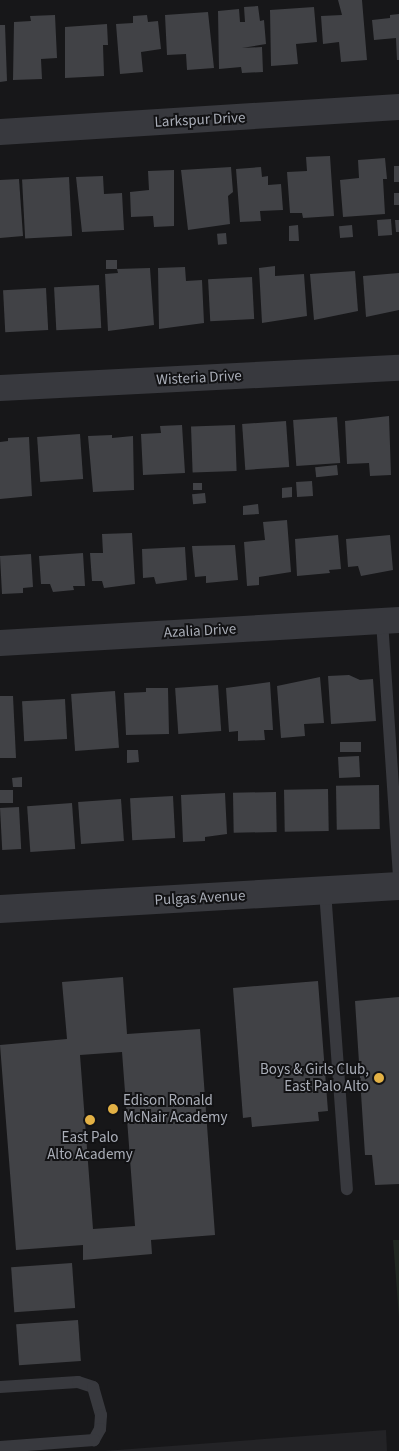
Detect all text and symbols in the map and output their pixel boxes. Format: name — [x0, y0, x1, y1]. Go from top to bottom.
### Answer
street label: Larkspur Drive — [154, 109, 246, 131]
street label: Wisteria Drive — [156, 367, 242, 389]
street label: Azalia Drive — [163, 620, 237, 642]
street label: Pulgas Avenue — [154, 887, 246, 909]
place label: Boys & Girls Club, East Palo Alto — [260, 1060, 369, 1095]
marker: Boys & Girls Club, East Palo Alto — [373, 1072, 385, 1084]
place label: Edison Ronald McNair Academy — [123, 1091, 228, 1126]
marker: Edison Ronald McNair Academy — [107, 1103, 119, 1115]
marker: East Palo Alto Academy — [84, 1114, 96, 1126]
place label: East Palo Alto Academy — [47, 1128, 133, 1163]

